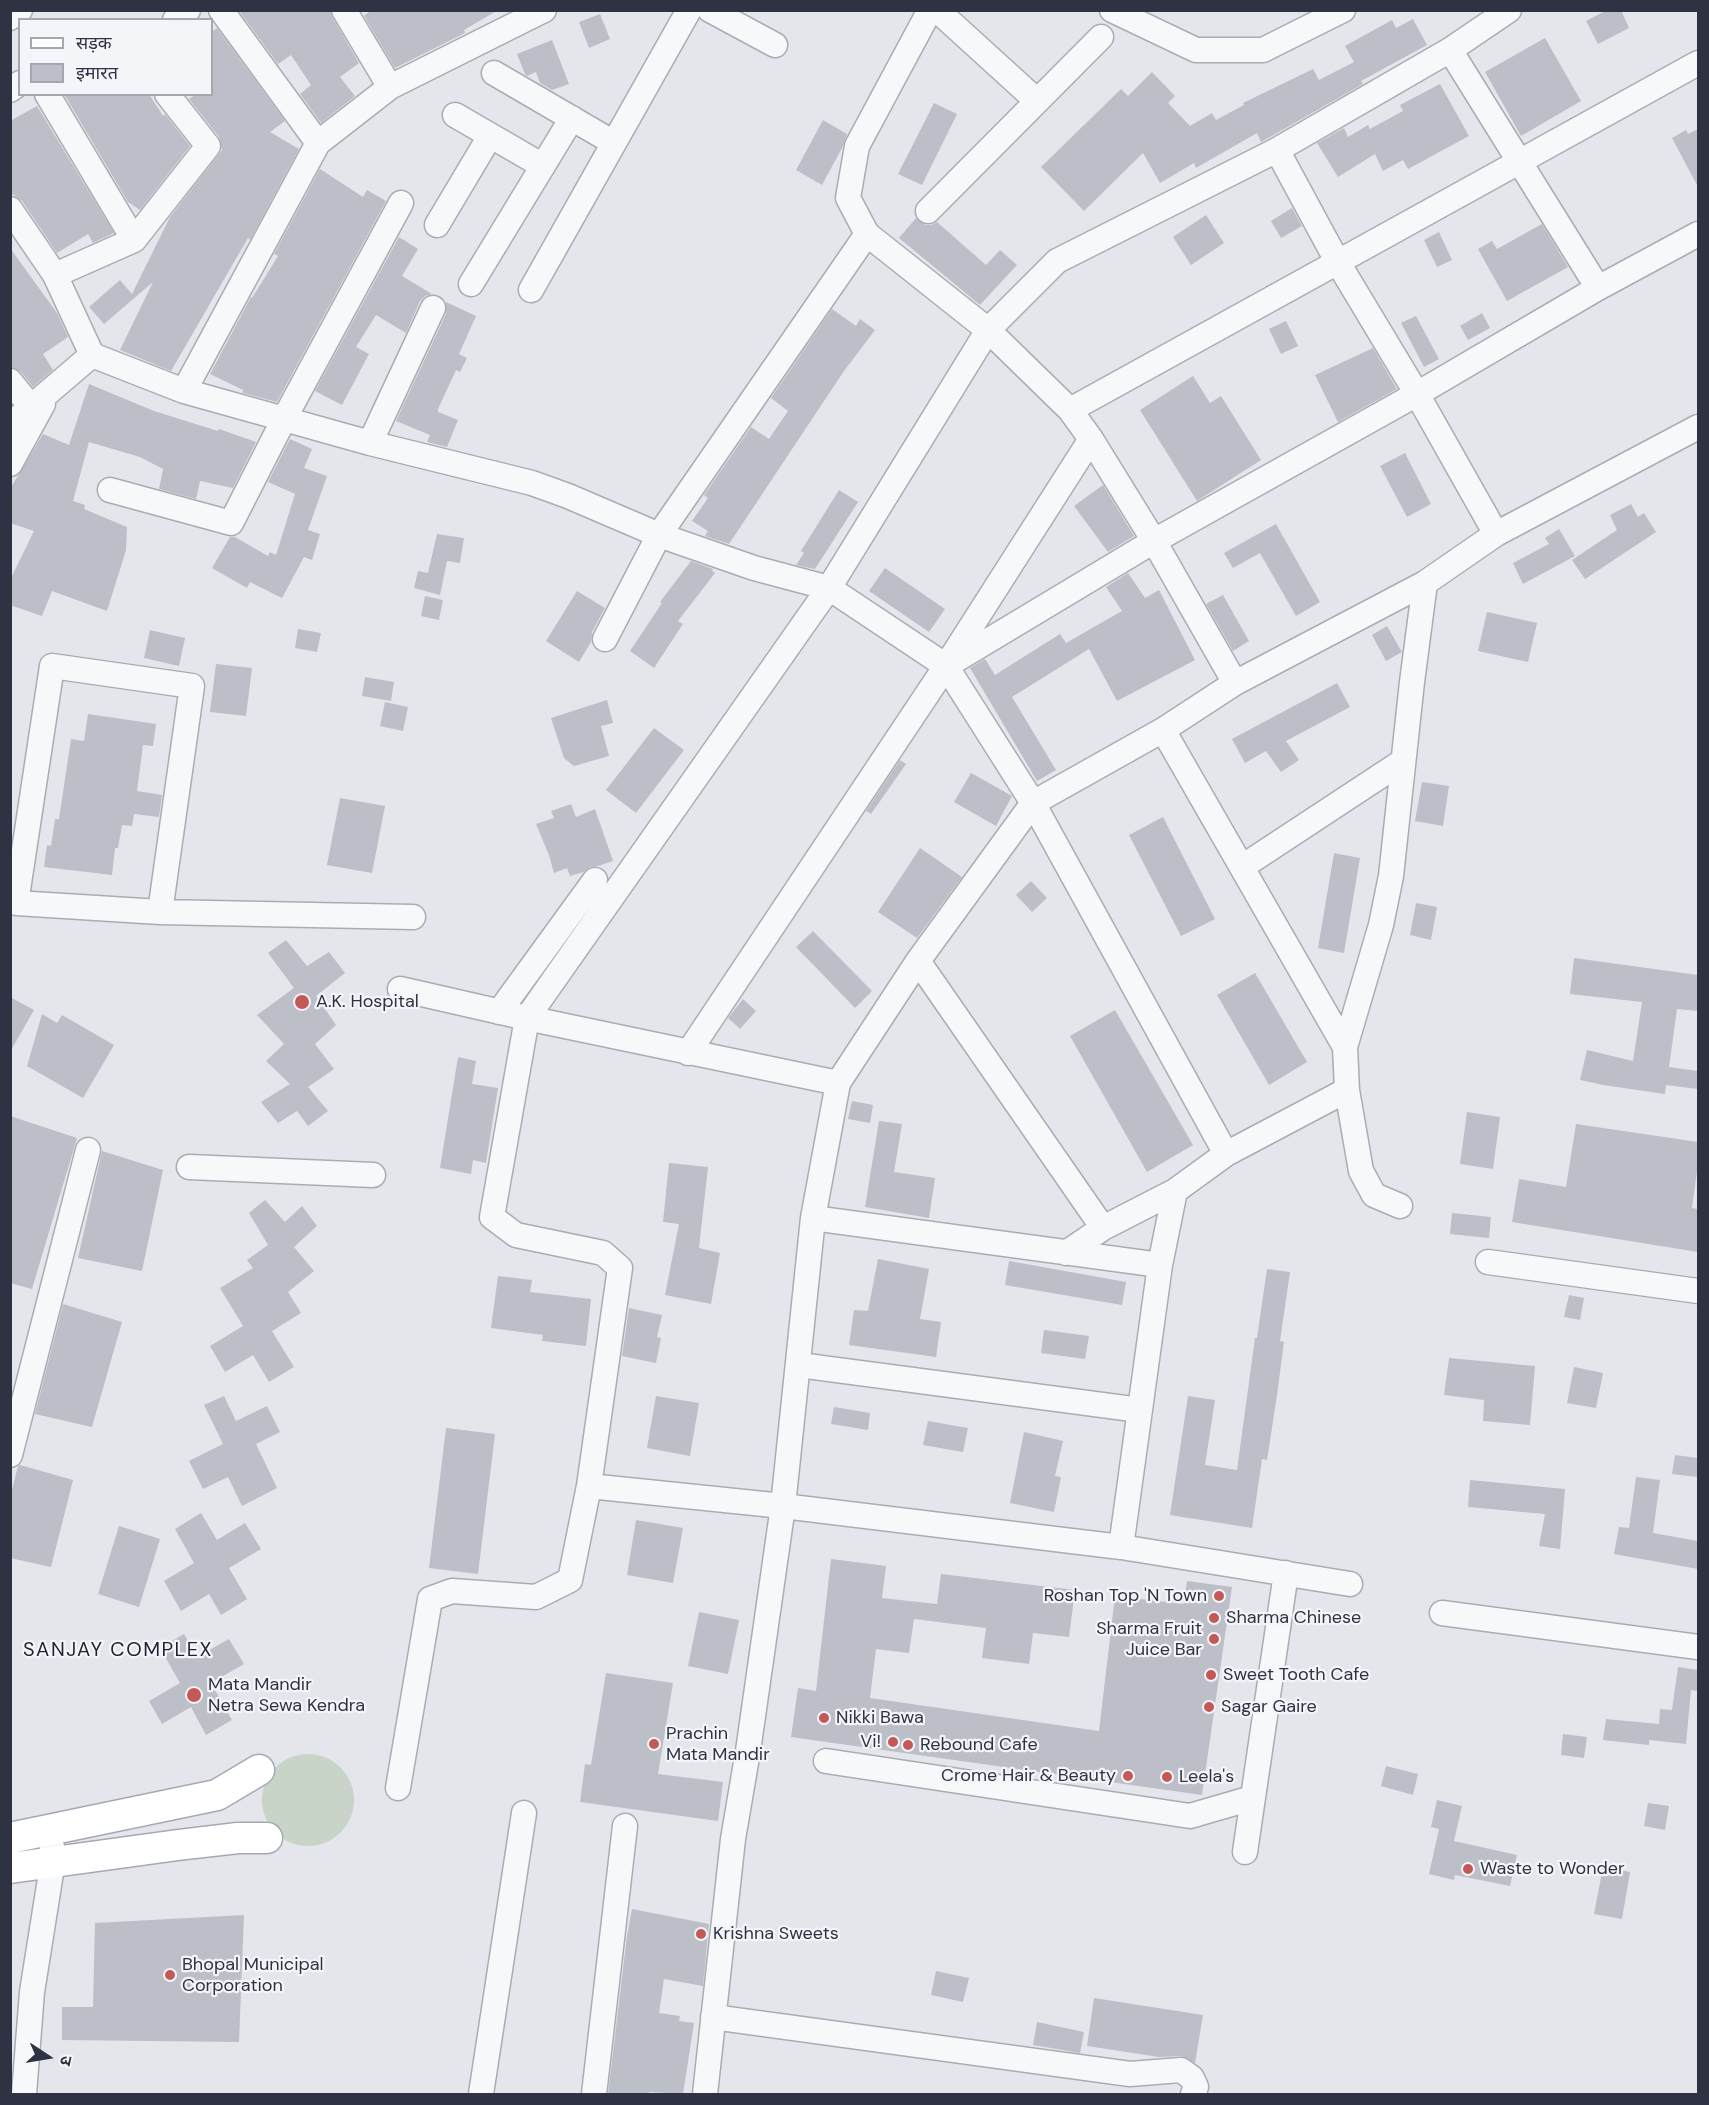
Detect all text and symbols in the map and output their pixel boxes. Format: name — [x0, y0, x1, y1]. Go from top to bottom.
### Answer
legend — [18, 18, 213, 96]
text: सड़क — [76, 31, 112, 55]
text: इमारत — [76, 61, 118, 85]
place label: A.K. Hospital — [316, 991, 419, 1013]
marker: A.K. Hospital — [293, 993, 311, 1011]
place label: Roshan Top 'N Town — [1044, 1585, 1207, 1607]
marker: Roshan Top 'N Town — [1212, 1589, 1226, 1603]
place label: Sharma Chinese — [1226, 1607, 1361, 1629]
marker: Sharma Chinese — [1207, 1611, 1221, 1625]
place label: Sharma Fruit Juice Bar — [1096, 1618, 1202, 1660]
marker: Sharma Fruit Juice Bar — [1207, 1632, 1221, 1646]
district label: SANJAY COMPLEX — [23, 1639, 213, 1663]
place label: Sweet Tooth Cafe — [1223, 1664, 1369, 1686]
marker: Sweet Tooth Cafe — [1204, 1668, 1218, 1682]
place label: Mata Mandir Netra Sewa Kendra — [208, 1674, 365, 1716]
marker: Mata Mandir Netra Sewa Kendra — [185, 1686, 203, 1704]
place label: Sagar Gaire — [1221, 1696, 1317, 1718]
marker: Sagar Gaire — [1202, 1700, 1216, 1714]
place label: Nikki Bawa — [836, 1707, 924, 1729]
marker: Nikki Bawa — [817, 1711, 831, 1725]
place label: Prachin Mata Mandir — [666, 1723, 770, 1766]
place label: Vi! — [860, 1731, 881, 1753]
place label: Rebound Cafe — [920, 1734, 1038, 1756]
marker: Vi! — [886, 1735, 900, 1749]
marker: Prachin Mata Mandir — [647, 1737, 661, 1751]
marker: Rebound Cafe — [901, 1738, 915, 1752]
place label: Crome Hair & Beauty — [941, 1765, 1116, 1787]
place label: Leela's — [1179, 1766, 1234, 1788]
marker: Crome Hair & Beauty — [1121, 1769, 1135, 1783]
marker: Leela's — [1160, 1770, 1174, 1784]
place label: Waste to Wonder — [1480, 1858, 1625, 1880]
marker: Waste to Wonder — [1461, 1862, 1475, 1876]
place label: Krishna Sweets — [713, 1923, 839, 1945]
marker: Krishna Sweets — [694, 1927, 708, 1941]
place label: Bhopal Municipal Corporation — [182, 1954, 324, 1996]
marker: Bhopal Municipal Corporation — [163, 1968, 177, 1982]
north arrow — [18, 2027, 78, 2087]
text: उ — [55, 2054, 77, 2068]

